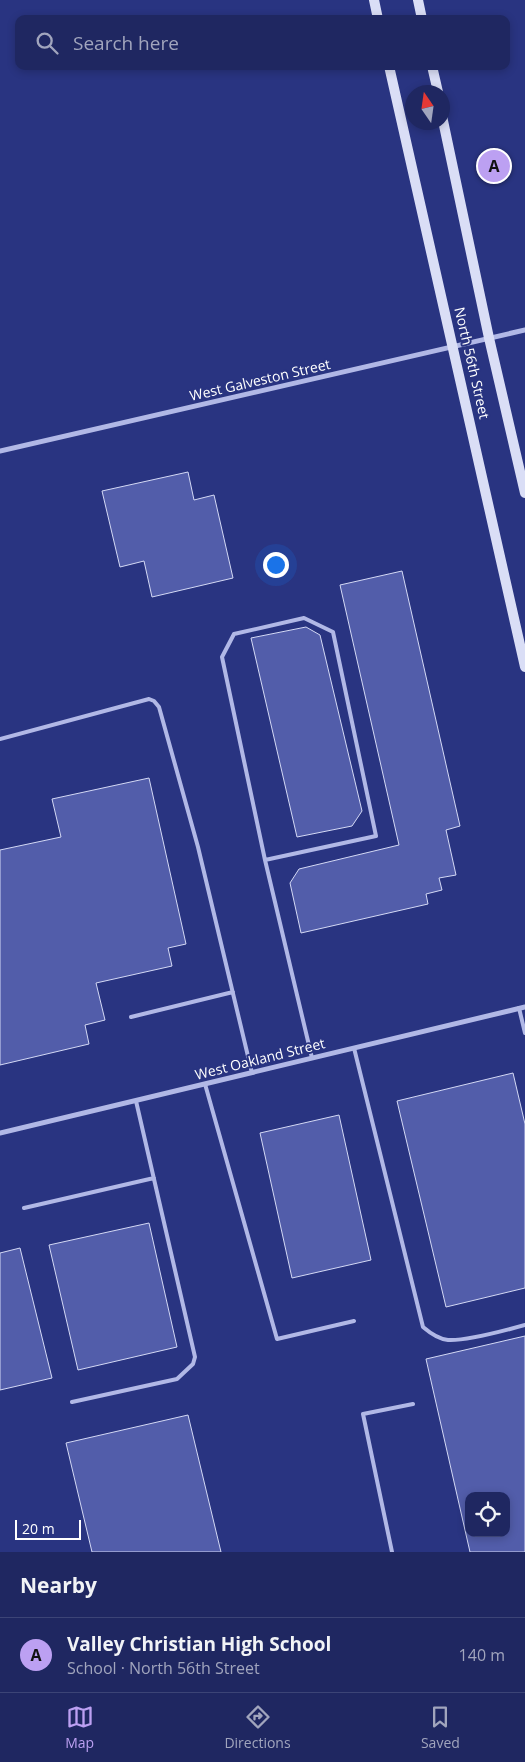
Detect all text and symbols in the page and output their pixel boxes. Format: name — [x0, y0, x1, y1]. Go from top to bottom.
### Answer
search box — [15, 15, 510, 70]
icon: search — [33, 29, 61, 57]
text: Search here — [73, 30, 179, 56]
north arrow — [405, 85, 450, 130]
pin: A — [478, 147, 510, 185]
street label: North 56th Street — [450, 305, 495, 421]
street label: West Galveston Street — [188, 354, 332, 405]
your location — [263, 552, 289, 578]
street label: West Oakland Street — [193, 1033, 327, 1084]
map controls — [465, 1492, 510, 1537]
button: locate — [465, 1492, 510, 1537]
scale bar — [15, 1517, 81, 1540]
text: 20 m — [22, 1519, 55, 1538]
text: Nearby — [20, 1571, 97, 1599]
text: Valley Christian High School — [67, 1631, 331, 1657]
text: A — [30, 1644, 42, 1666]
text: 140 m — [459, 1644, 505, 1666]
text: School · North 56th Street — [67, 1657, 260, 1679]
tab: Map — [65, 1703, 94, 1752]
tab: Directions — [224, 1703, 291, 1752]
tab: Saved — [421, 1703, 460, 1752]

